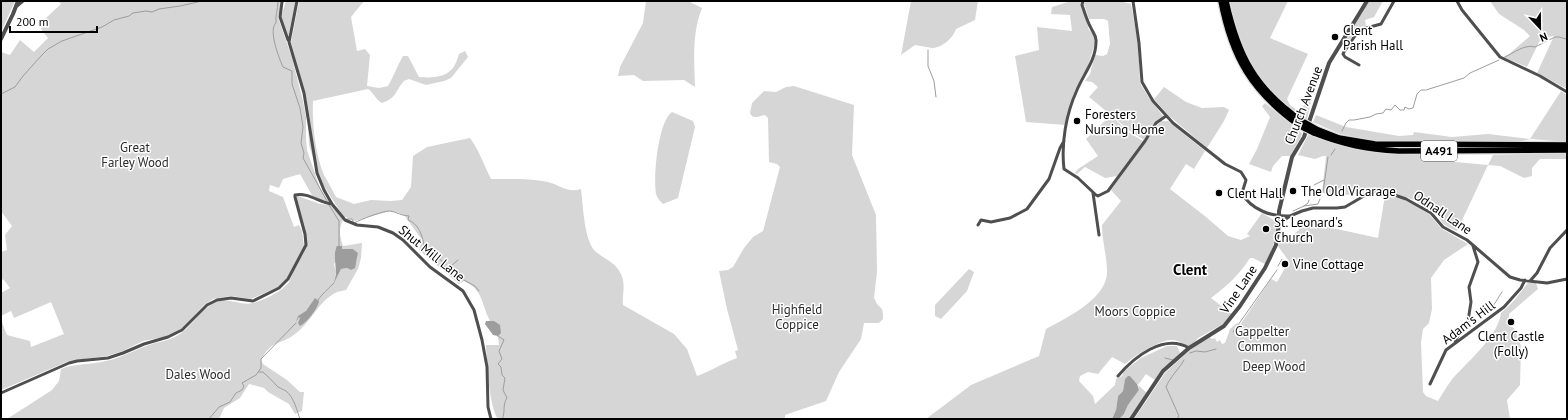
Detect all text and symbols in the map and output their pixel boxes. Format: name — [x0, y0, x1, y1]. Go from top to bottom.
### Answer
scale bar — [10, 8, 97, 34]
north arrow — [1520, 8, 1560, 48]
text: 200 m — [16, 14, 49, 29]
place label: Clent Parish Hall — [1343, 22, 1403, 54]
text: N — [1538, 29, 1550, 45]
marker: Clent Parish Hall — [1330, 32, 1340, 42]
street label: Church Avenue — [1281, 64, 1326, 147]
place label: Foresters Nursing Home — [1085, 106, 1165, 138]
marker: Foresters Nursing Home — [1072, 116, 1082, 126]
park label: Great Farley Wood — [101, 139, 169, 171]
road number: A491 — [1421, 141, 1457, 161]
place label: The Old Vicarage — [1301, 183, 1396, 200]
place label: Clent Hall — [1227, 185, 1283, 202]
marker: The Old Vicarage — [1288, 186, 1298, 196]
street label: Odnall Lane — [1410, 187, 1475, 238]
marker: Clent Hall — [1214, 188, 1224, 198]
place label: St. Leonard's Church — [1274, 214, 1343, 246]
street label: Shut Mill Lane — [395, 221, 468, 285]
marker: St. Leonard's Church — [1261, 224, 1271, 234]
place label: Vine Cottage — [1292, 256, 1364, 273]
marker: Vine Cottage — [1280, 259, 1290, 269]
district label: Clent — [1173, 260, 1208, 279]
street label: Vine Lane — [1216, 262, 1261, 318]
street label: Adam's Hill — [1438, 297, 1498, 348]
park label: Highfield Coppice — [772, 301, 822, 333]
park label: Moors Coppice — [1094, 303, 1176, 320]
marker: Clent Castle (Folly) — [1506, 317, 1516, 327]
park label: Gappelter Common — [1235, 323, 1290, 355]
place label: Clent Castle (Folly) — [1478, 328, 1544, 360]
park label: Deep Wood — [1243, 358, 1305, 375]
park label: Dales Wood — [165, 366, 231, 383]

